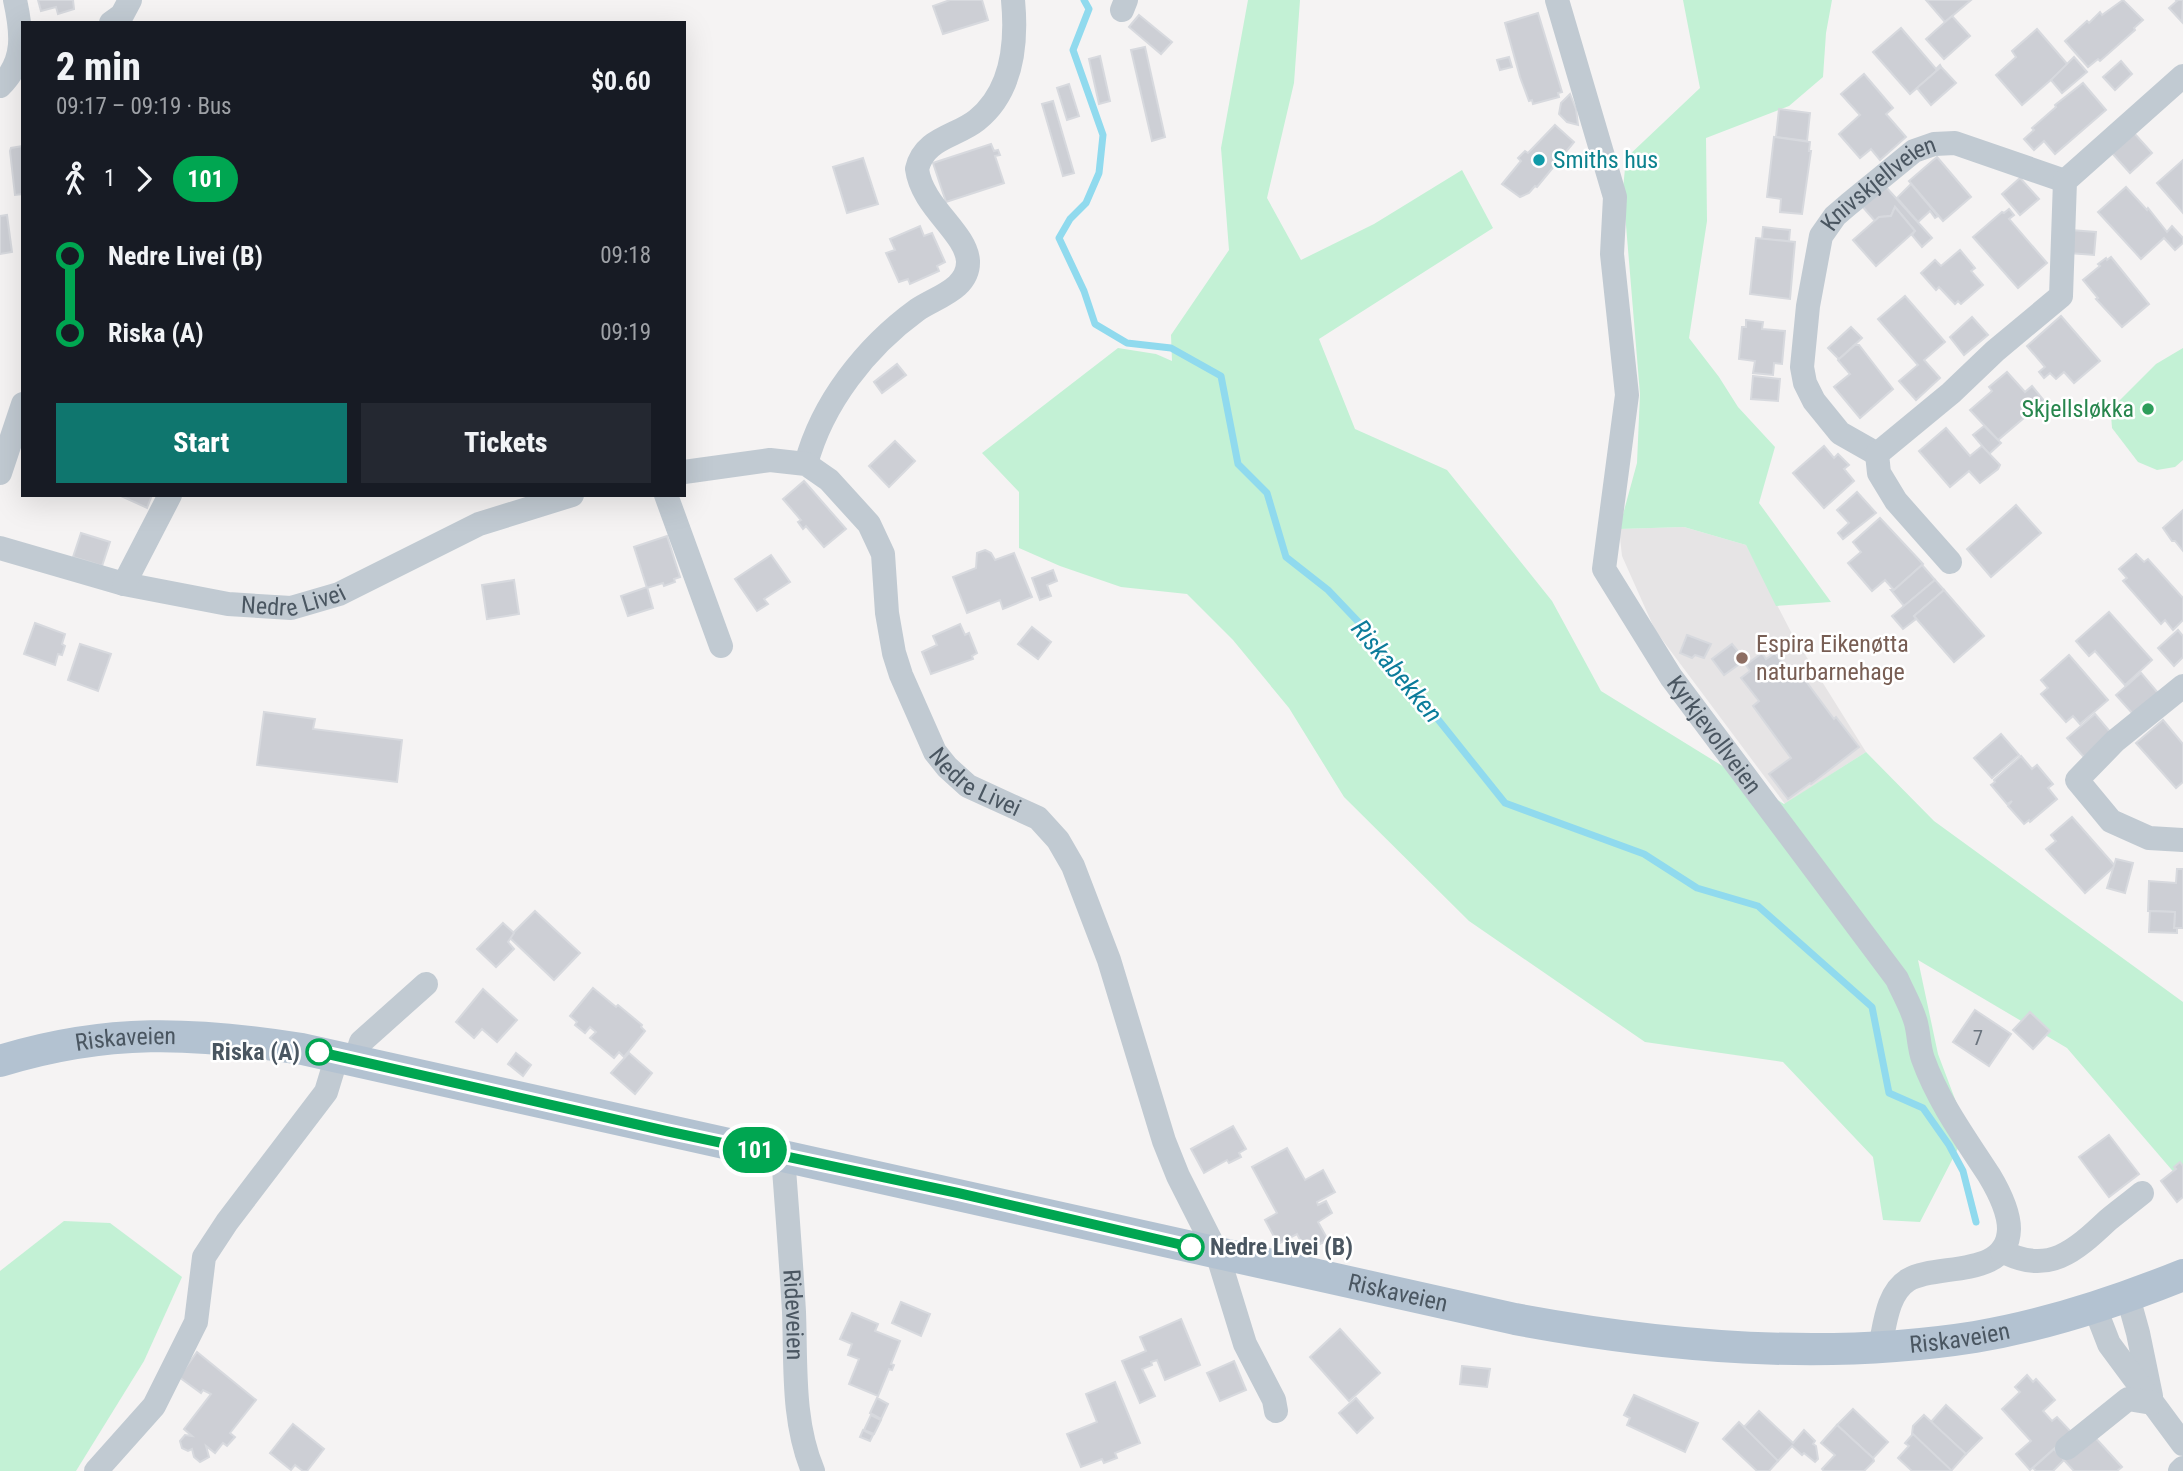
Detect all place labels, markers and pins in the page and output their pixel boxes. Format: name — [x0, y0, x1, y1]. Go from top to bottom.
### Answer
place label: Smiths hus — [1553, 146, 1658, 174]
marker: Smiths hus — [1531, 152, 1547, 168]
place label: Skjellsløkka — [2022, 395, 2134, 423]
marker: Skjellsløkka — [2140, 401, 2156, 417]
place label: Espira Eikenøtta naturbarnehage — [1756, 630, 1909, 686]
marker: Espira Eikenøtta naturbarnehage — [1734, 650, 1750, 666]
place label: Riska (A) — [212, 1038, 300, 1066]
marker: Riska (A) — [306, 1039, 332, 1065]
place label: Nedre Livei (B) — [1210, 1233, 1353, 1261]
marker: Nedre Livei (B) — [1178, 1234, 1204, 1260]

